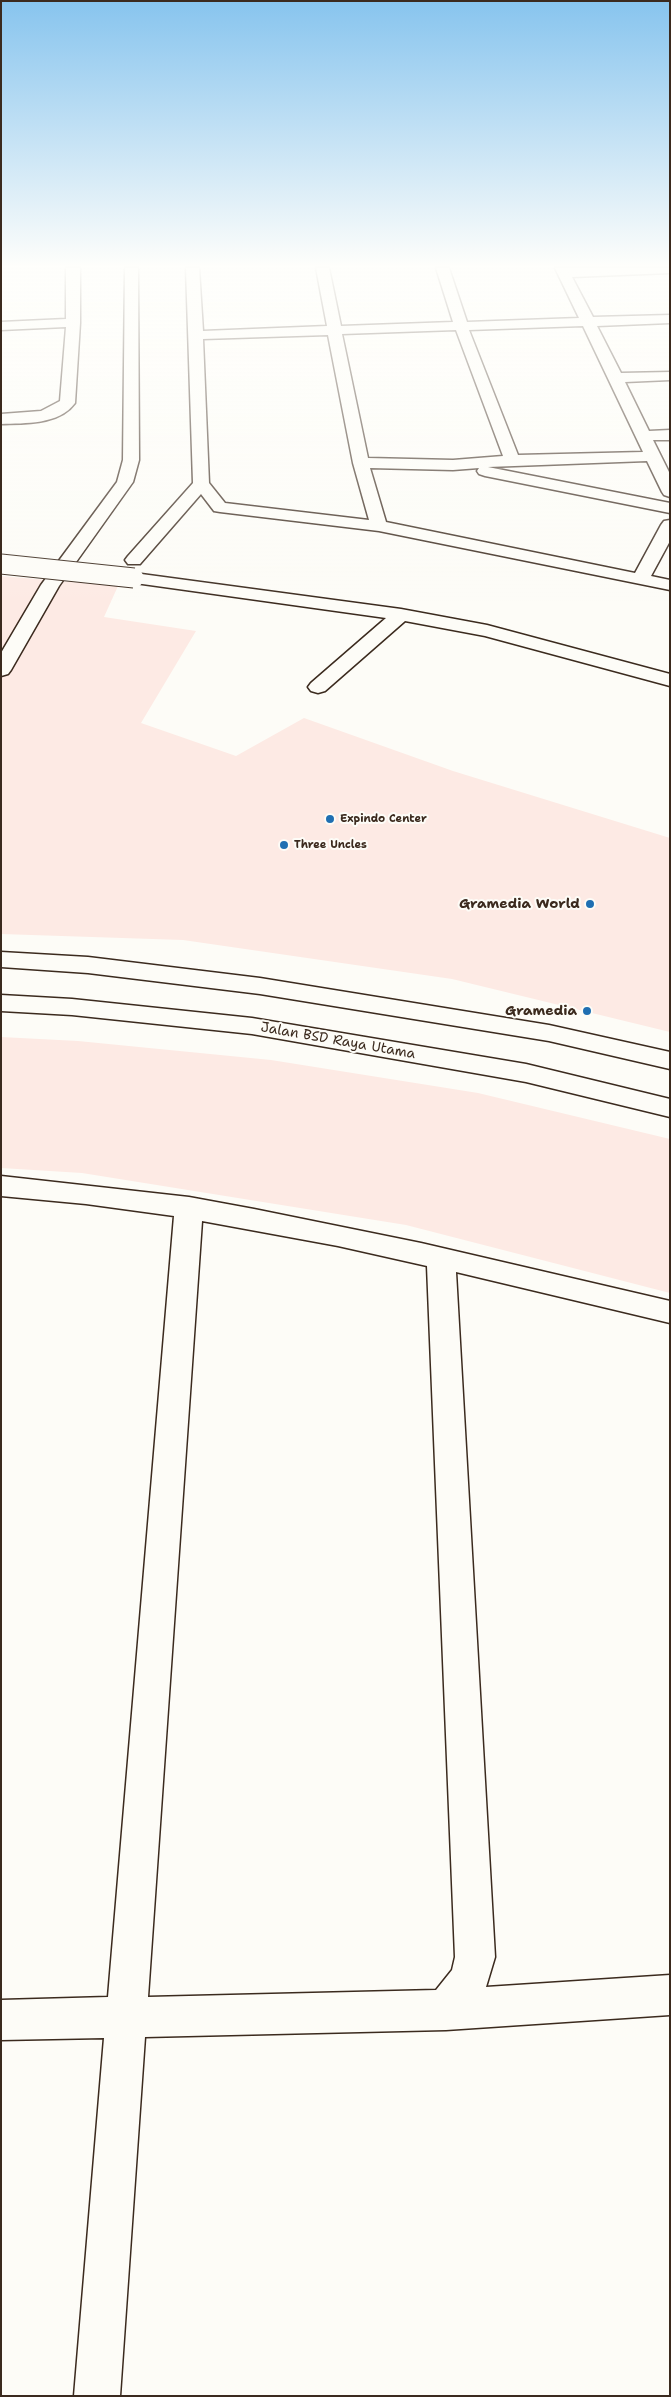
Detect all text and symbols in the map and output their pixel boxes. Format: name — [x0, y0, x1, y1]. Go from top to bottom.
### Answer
place label: Expindo Center — [340, 812, 427, 826]
marker: Expindo Center — [324, 813, 336, 825]
place label: Three Uncles — [294, 838, 367, 852]
marker: Three Uncles — [278, 839, 290, 851]
place label: Gramedia World — [459, 896, 580, 912]
marker: Gramedia World — [584, 898, 596, 910]
place label: Gramedia — [505, 1003, 577, 1019]
marker: Gramedia — [581, 1005, 593, 1017]
street label: Jalan BSD Raya Utama — [259, 1019, 417, 1063]

